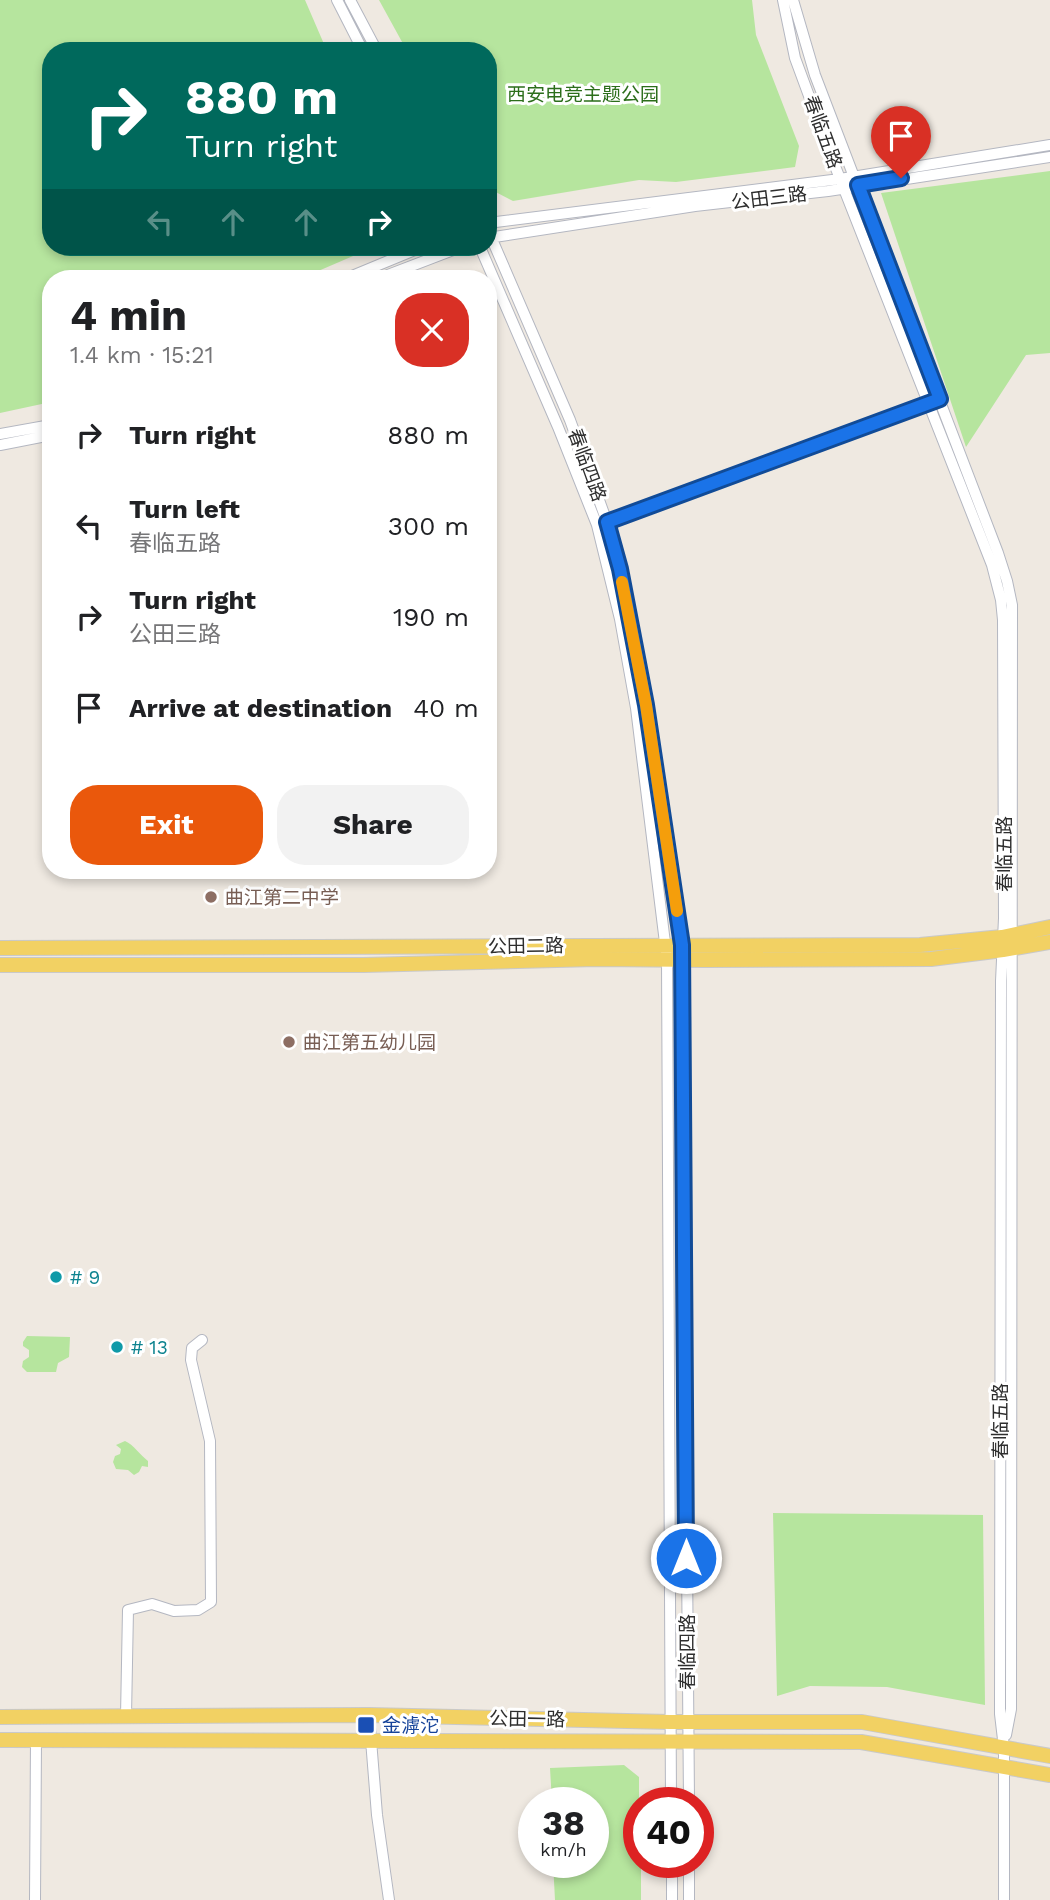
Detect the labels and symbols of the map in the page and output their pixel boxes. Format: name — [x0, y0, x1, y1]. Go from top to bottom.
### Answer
park label: 西安电竞主题公园 — [507, 83, 659, 106]
street label: 春临五路 — [799, 92, 847, 172]
pin — [871, 106, 931, 178]
street label: 公田三路 — [730, 182, 808, 214]
street label: 春临四路 — [563, 425, 611, 505]
street label: 春临五路 — [993, 816, 1016, 892]
place label: 曲江第二中学 — [225, 886, 339, 909]
marker: 曲江第二中学 — [203, 889, 219, 905]
street label: 公田二路 — [488, 934, 564, 958]
place label: 曲江第五幼儿园 — [303, 1031, 436, 1054]
marker: 曲江第五幼儿园 — [281, 1034, 297, 1050]
place label: # 9 — [70, 1266, 100, 1289]
marker: # 9 — [48, 1269, 64, 1285]
place label: # 13 — [131, 1336, 168, 1359]
marker: # 13 — [109, 1339, 125, 1355]
street label: 春临五路 — [989, 1383, 1012, 1459]
position arrow — [649, 1521, 723, 1595]
street label: 春临四路 — [676, 1614, 699, 1690]
street label: 公田一路 — [489, 1707, 565, 1731]
place label: 金滹沱 — [382, 1714, 439, 1737]
marker: 金滹沱 — [356, 1715, 376, 1735]
speed limit sign: 40 — [623, 1787, 714, 1878]

